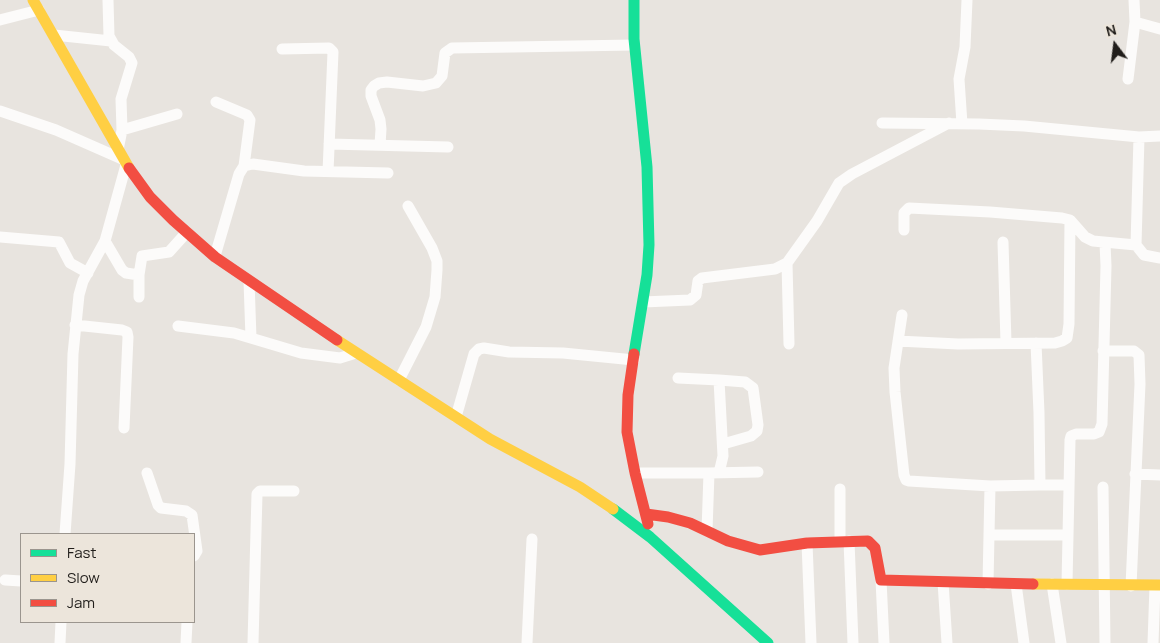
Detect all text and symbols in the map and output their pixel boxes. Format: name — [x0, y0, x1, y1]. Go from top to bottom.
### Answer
north arrow — [1090, 20, 1140, 70]
text: N — [1104, 20, 1118, 41]
legend — [20, 533, 195, 623]
text: Fast — [67, 542, 96, 563]
text: Slow — [67, 567, 100, 588]
text: Jam — [67, 592, 95, 613]

